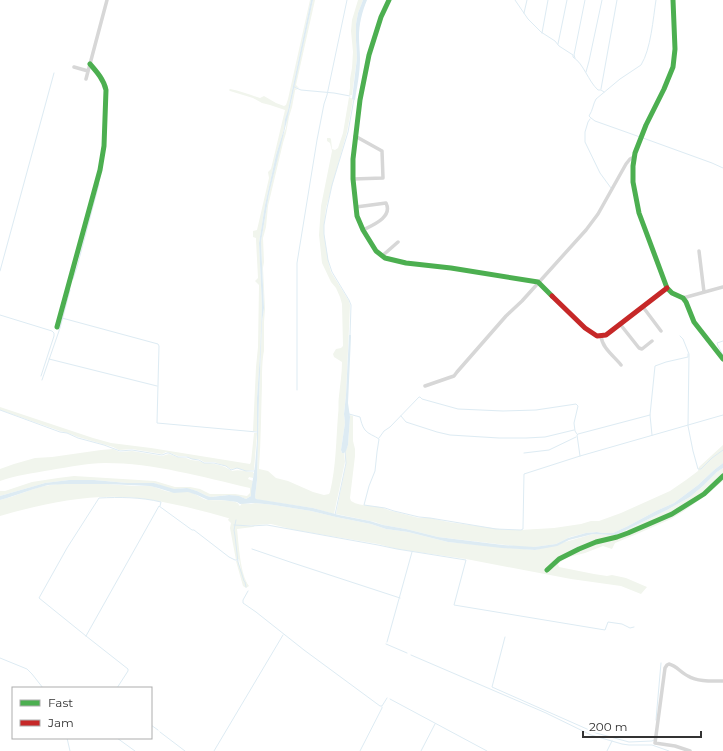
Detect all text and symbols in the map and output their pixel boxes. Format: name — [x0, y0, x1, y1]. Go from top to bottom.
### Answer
legend — [12, 687, 152, 739]
text: Fast — [48, 695, 73, 710]
scale bar — [583, 713, 701, 739]
text: Jam — [47, 715, 74, 730]
text: 200 m — [589, 719, 628, 734]

